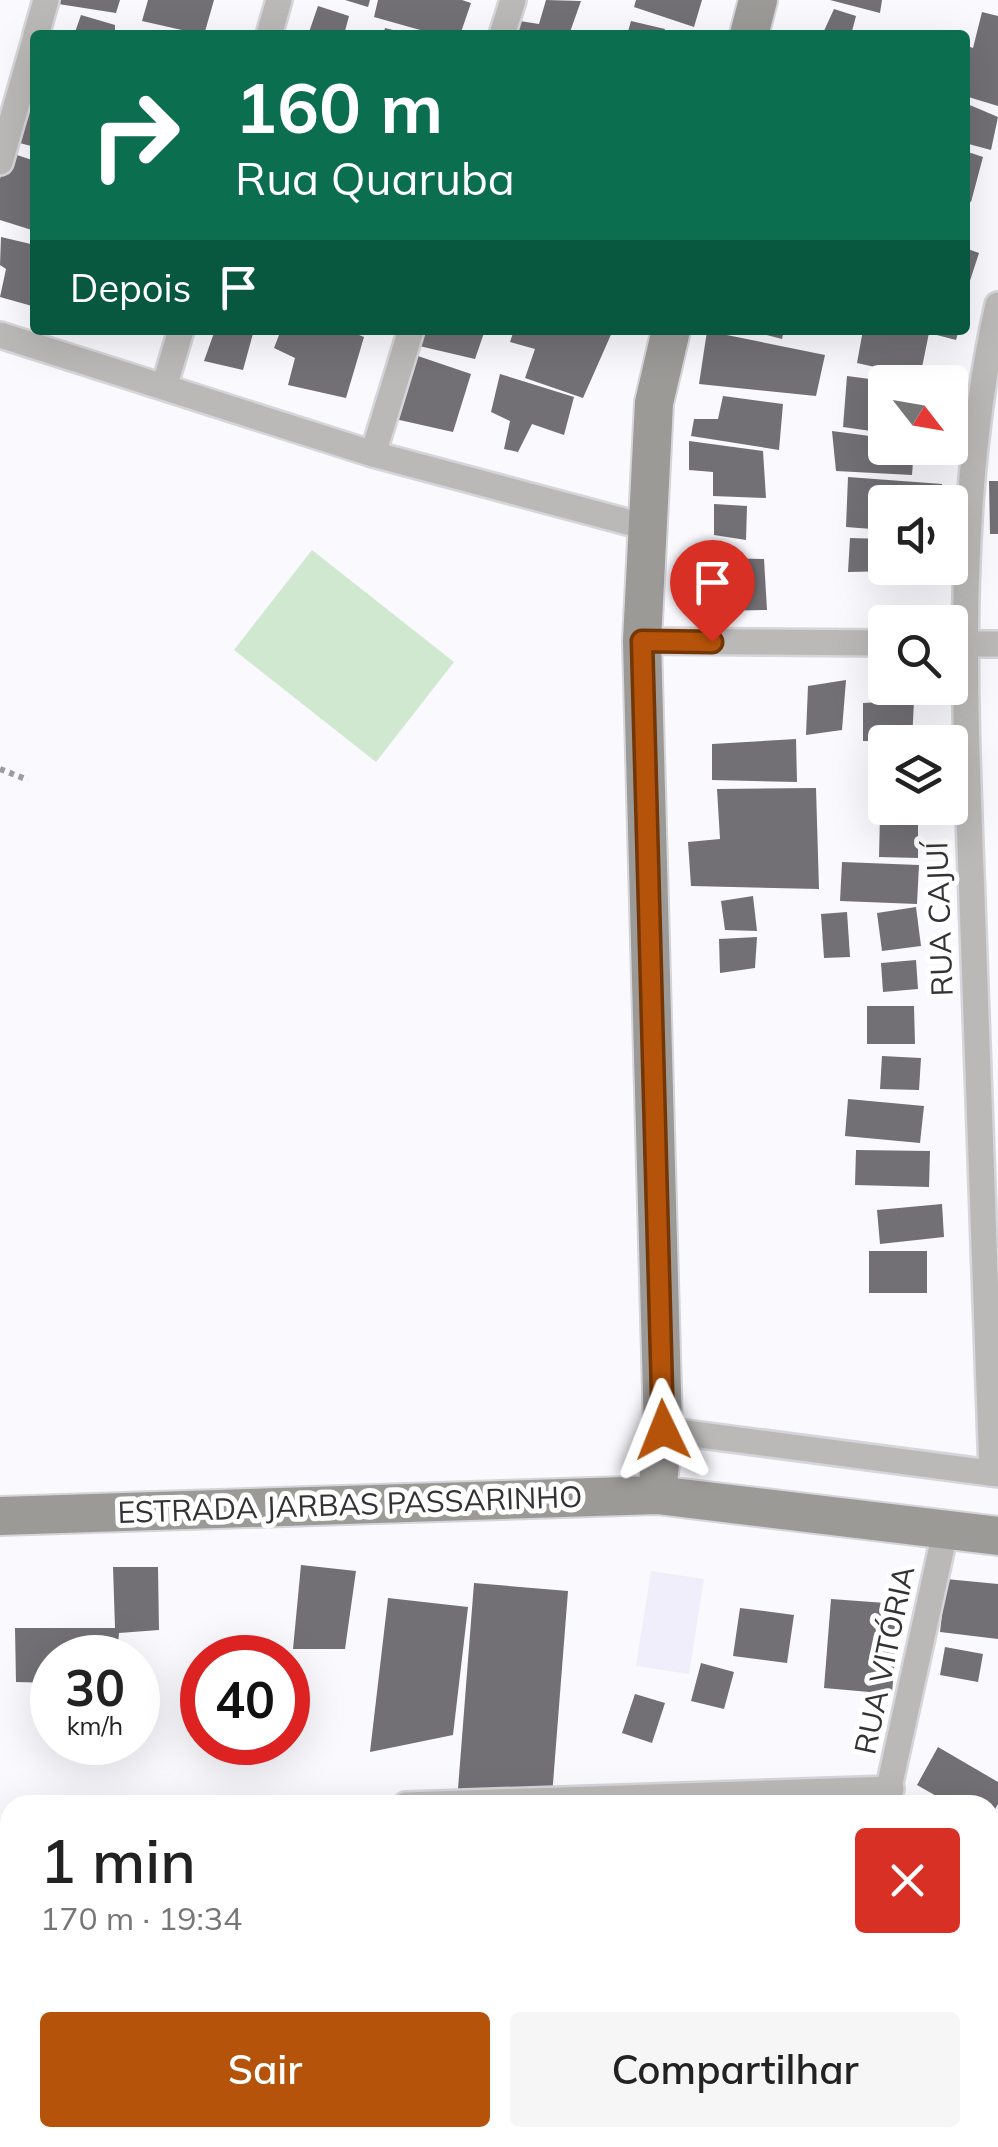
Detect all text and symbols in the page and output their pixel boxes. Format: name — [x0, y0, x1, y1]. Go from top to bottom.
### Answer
text: 160 m — [235, 63, 443, 151]
icon: right — [70, 70, 200, 200]
text: Rua Quaruba — [235, 150, 515, 206]
icon: arrive — [211, 260, 266, 315]
text: Depois — [70, 264, 191, 312]
north arrow — [868, 365, 968, 465]
map controls — [868, 365, 968, 825]
button: sound — [868, 485, 968, 585]
pin — [670, 540, 755, 643]
icon: arrive — [685, 555, 740, 610]
button: search — [868, 605, 968, 705]
button: layers — [868, 725, 968, 825]
street label: RUA CAJUÍ — [917, 839, 961, 997]
position arrow — [611, 1378, 715, 1482]
street label: ESTRADA JARBAS PASSARINHO — [117, 1477, 583, 1531]
street label: RUA VITÓRIA — [846, 1562, 923, 1757]
speed limit sign: 40 — [180, 1635, 310, 1765]
text: 30 — [65, 1656, 125, 1719]
text: km/h — [67, 1710, 123, 1741]
text: 1 min — [40, 1823, 196, 1898]
button: close — [855, 1828, 960, 1933]
text: 170 m · 19:34 — [40, 1898, 242, 1938]
button: Sair — [40, 2012, 490, 2127]
button: Compartilhar — [510, 2012, 960, 2127]

